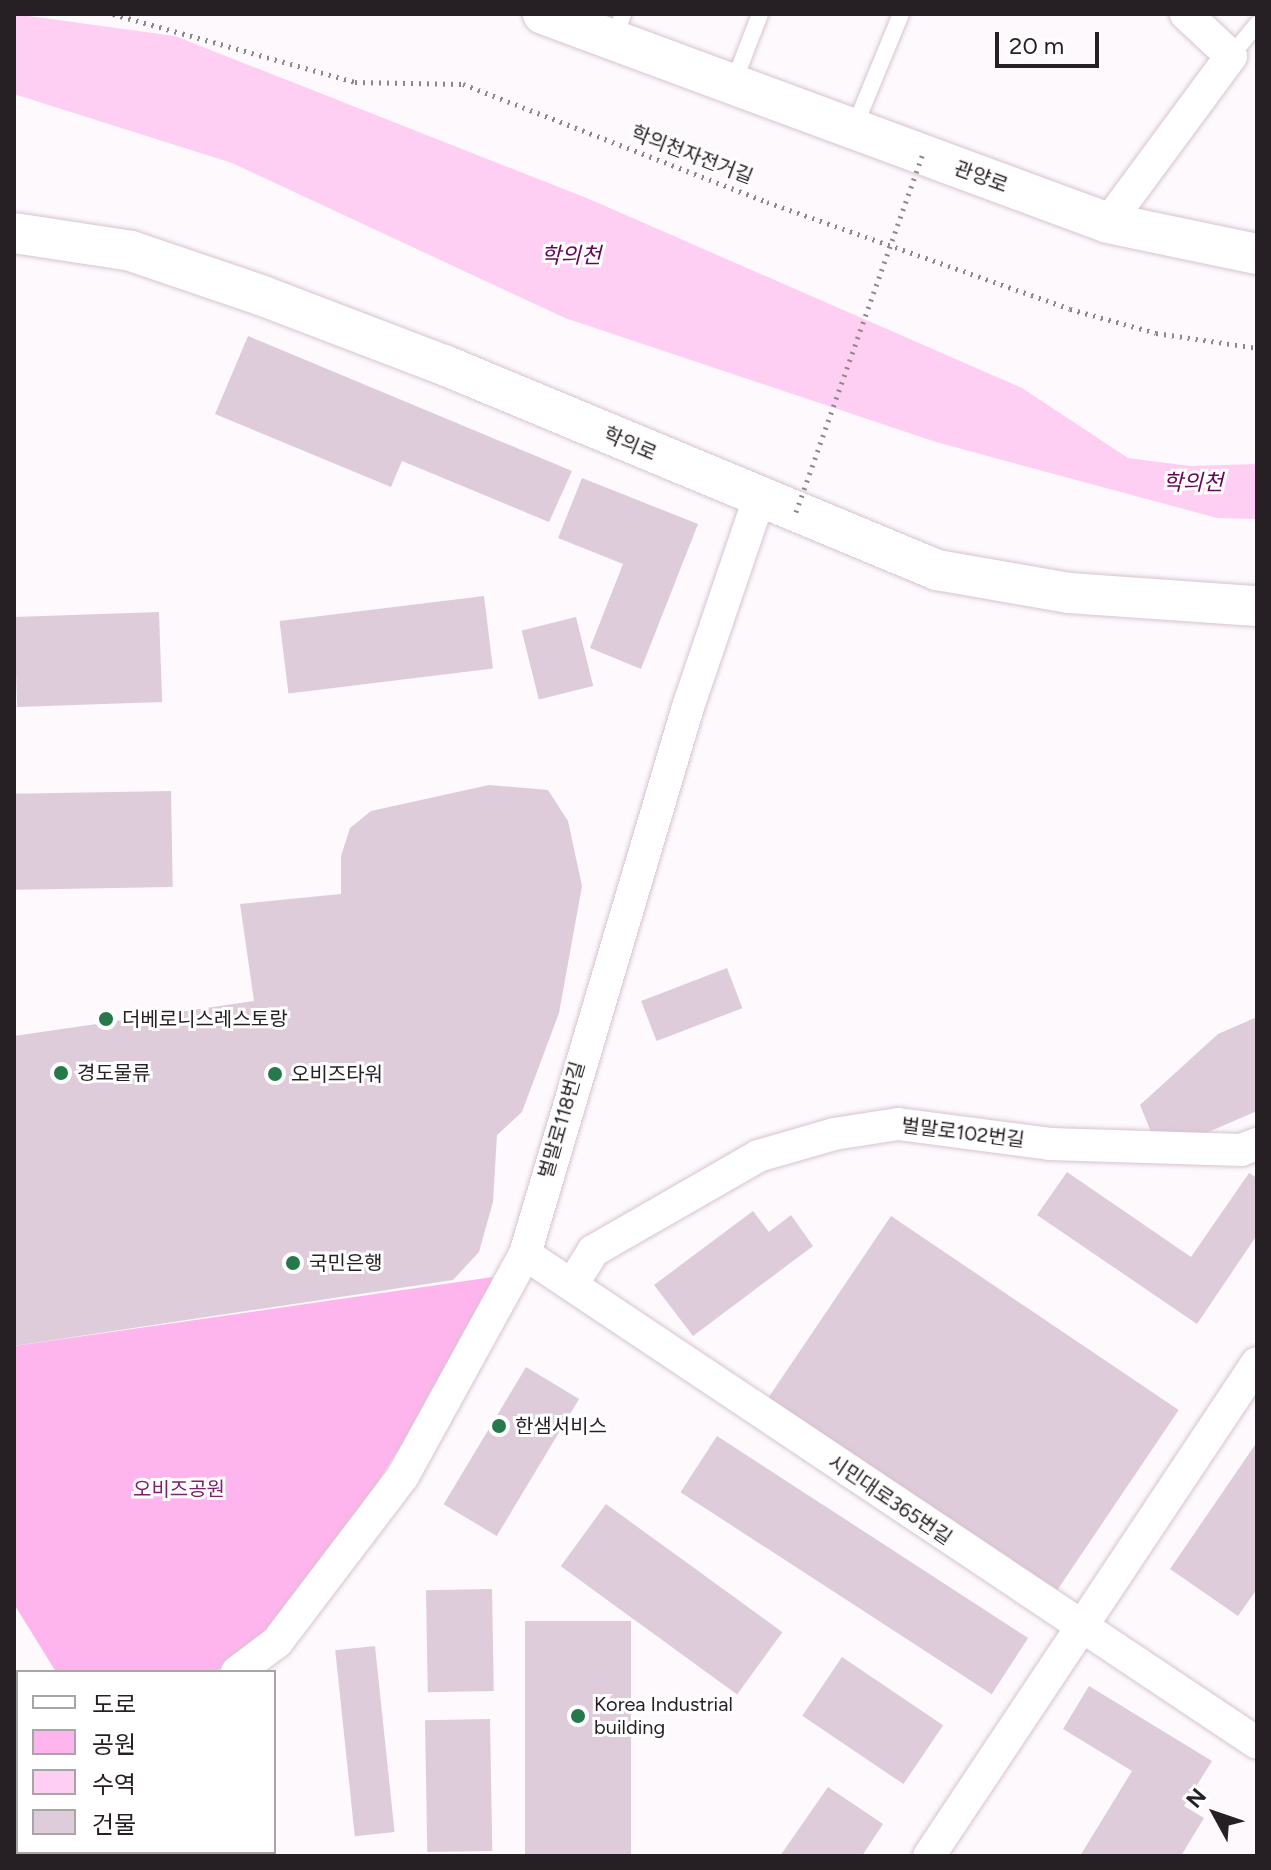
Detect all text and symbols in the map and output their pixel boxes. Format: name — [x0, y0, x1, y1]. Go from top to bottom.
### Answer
scale bar — [999, 16, 1103, 66]
text: 20 m — [1009, 31, 1064, 60]
street label: 학의천자전거길 — [628, 121, 756, 189]
street label: 관양로 — [951, 156, 1011, 198]
water label: 학의천 — [541, 243, 601, 269]
street label: 학의로 — [600, 422, 660, 466]
water label: 학의천 — [1163, 470, 1223, 496]
place label: 더베로니스레스토랑 — [122, 1007, 288, 1031]
marker: 더베로니스레스토랑 — [97, 1010, 115, 1028]
street label: 벌말로118번길 — [534, 1059, 590, 1181]
place label: 경도물류 — [77, 1061, 151, 1085]
place label: 오비즈타워 — [291, 1062, 383, 1086]
marker: 경도물류 — [52, 1064, 70, 1082]
marker: 오비즈타워 — [266, 1065, 284, 1083]
street label: 벌말로102번길 — [900, 1114, 1026, 1152]
place label: 국민은행 — [309, 1251, 383, 1275]
marker: 국민은행 — [284, 1254, 302, 1272]
place label: 한샘서비스 — [515, 1414, 607, 1438]
marker: 한샘서비스 — [490, 1417, 508, 1435]
street label: 시민대로365번길 — [824, 1450, 956, 1550]
park label: 오비즈공원 — [133, 1477, 225, 1501]
legend — [16, 1670, 276, 1854]
text: 도로 — [92, 1690, 136, 1719]
place label: Korea Industrial building — [594, 1692, 733, 1739]
marker: Korea Industrial building — [569, 1707, 587, 1725]
text: 공원 — [92, 1730, 136, 1759]
text: 수역 — [92, 1770, 136, 1799]
north arrow — [1175, 1774, 1255, 1854]
text: N — [1180, 1783, 1212, 1813]
text: 건물 — [92, 1810, 136, 1839]

